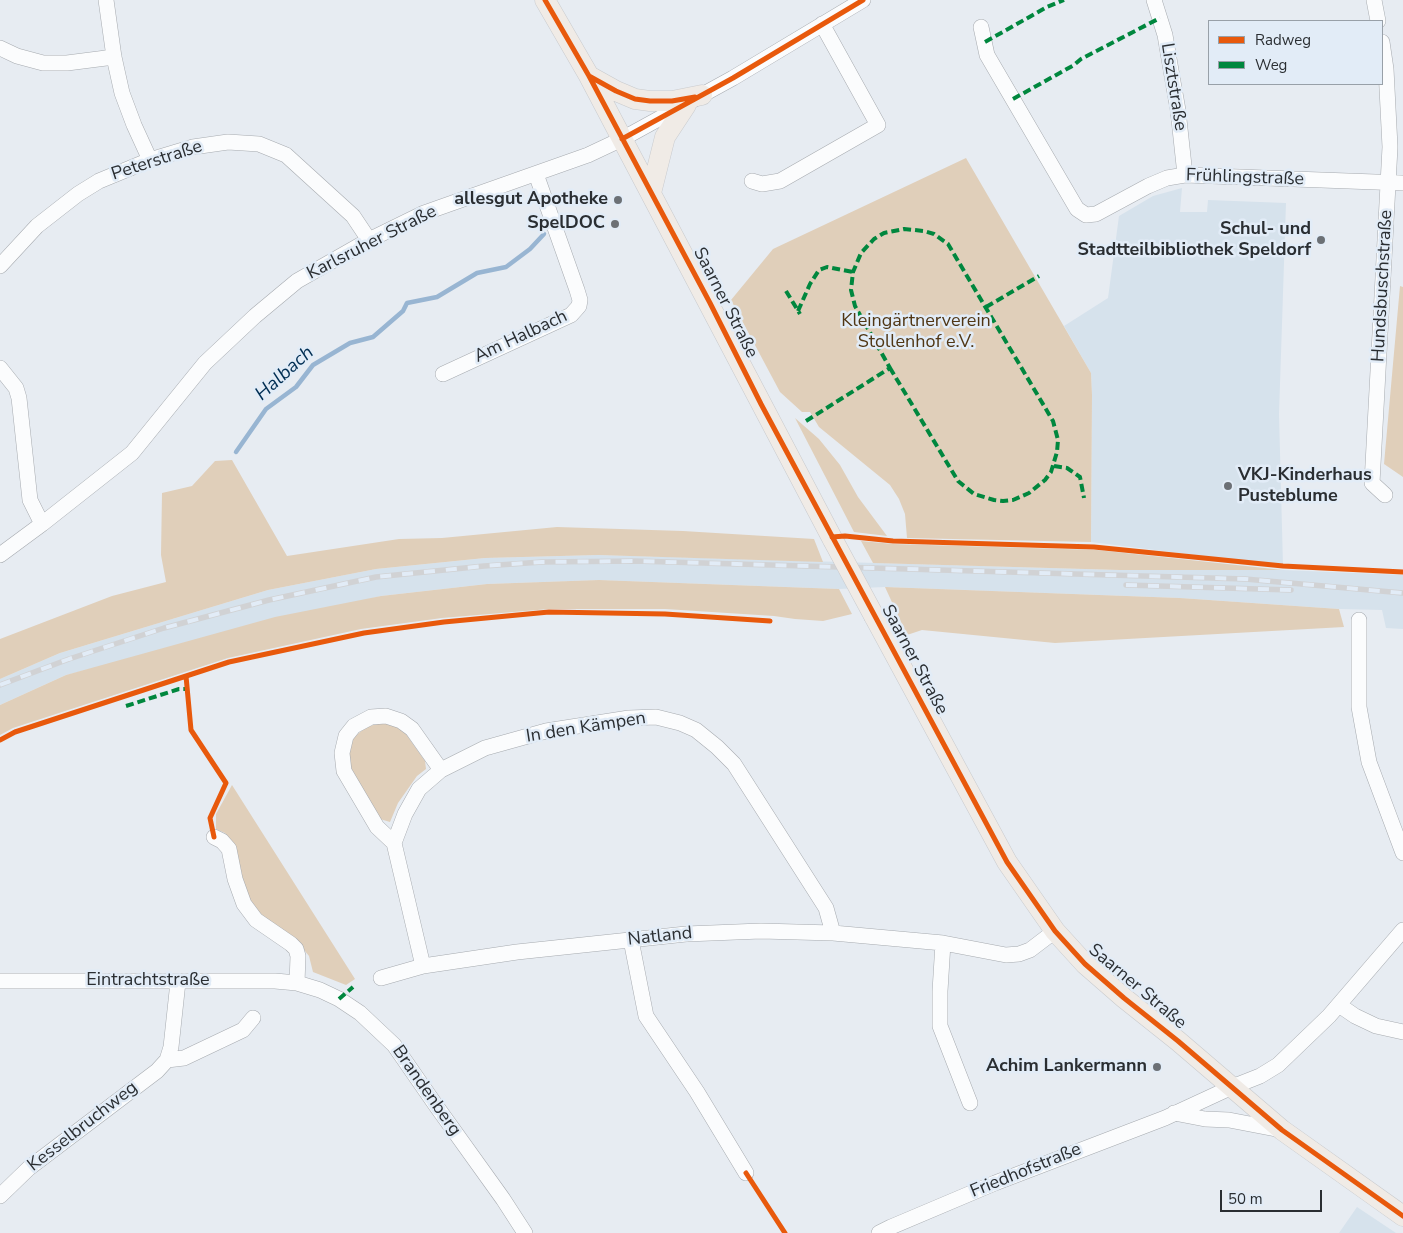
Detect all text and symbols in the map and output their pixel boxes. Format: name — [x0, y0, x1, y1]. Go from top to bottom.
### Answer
legend — [1208, 20, 1383, 85]
text: Radweg — [1255, 30, 1311, 50]
street label: Lisztstraße — [1155, 42, 1191, 132]
text: Weg — [1255, 55, 1287, 75]
street label: Peterstraße — [109, 136, 205, 186]
street label: Frühlingstraße — [1186, 165, 1304, 191]
place label: allesgut Apotheke — [454, 189, 608, 211]
marker: allesgut Apotheke — [612, 194, 624, 206]
street label: Karlsruher Straße — [304, 201, 440, 285]
street label: Hundsbuschstraße — [1368, 209, 1398, 363]
place label: SpelDOC — [527, 213, 605, 235]
marker: SpelDOC — [609, 218, 621, 230]
place label: Schul- und Stadtteilbibliothek Speldorf — [1078, 219, 1311, 262]
marker: Schul- und Stadtteilbibliothek Speldorf — [1315, 234, 1327, 246]
street label: Saarner Straße — [688, 244, 762, 362]
street label: Am Halbach — [471, 306, 571, 368]
park label: Kleingärtnerverein Stollenhof e.V. — [841, 311, 991, 354]
water label: Halbach — [251, 342, 319, 406]
place label: VKJ-Kinderhaus Pusteblume — [1238, 465, 1372, 508]
marker: VKJ-Kinderhaus Pusteblume — [1222, 480, 1234, 492]
street label: Saarner Straße — [876, 601, 952, 719]
street label: In den Kämpen — [525, 708, 647, 748]
street label: Natland — [627, 923, 693, 951]
street label: Saarner Straße — [1084, 940, 1190, 1034]
street label: Eintrachtstraße — [86, 970, 210, 992]
street label: Brandenberg — [387, 1042, 465, 1140]
place label: Achim Lankermann — [986, 1056, 1147, 1078]
marker: Achim Lankermann — [1151, 1061, 1163, 1073]
street label: Kesselbruchweg — [24, 1077, 142, 1177]
street label: Friedhofstraße — [967, 1139, 1085, 1203]
scale bar — [1223, 1180, 1326, 1212]
text: 50 m — [1228, 1189, 1263, 1209]

